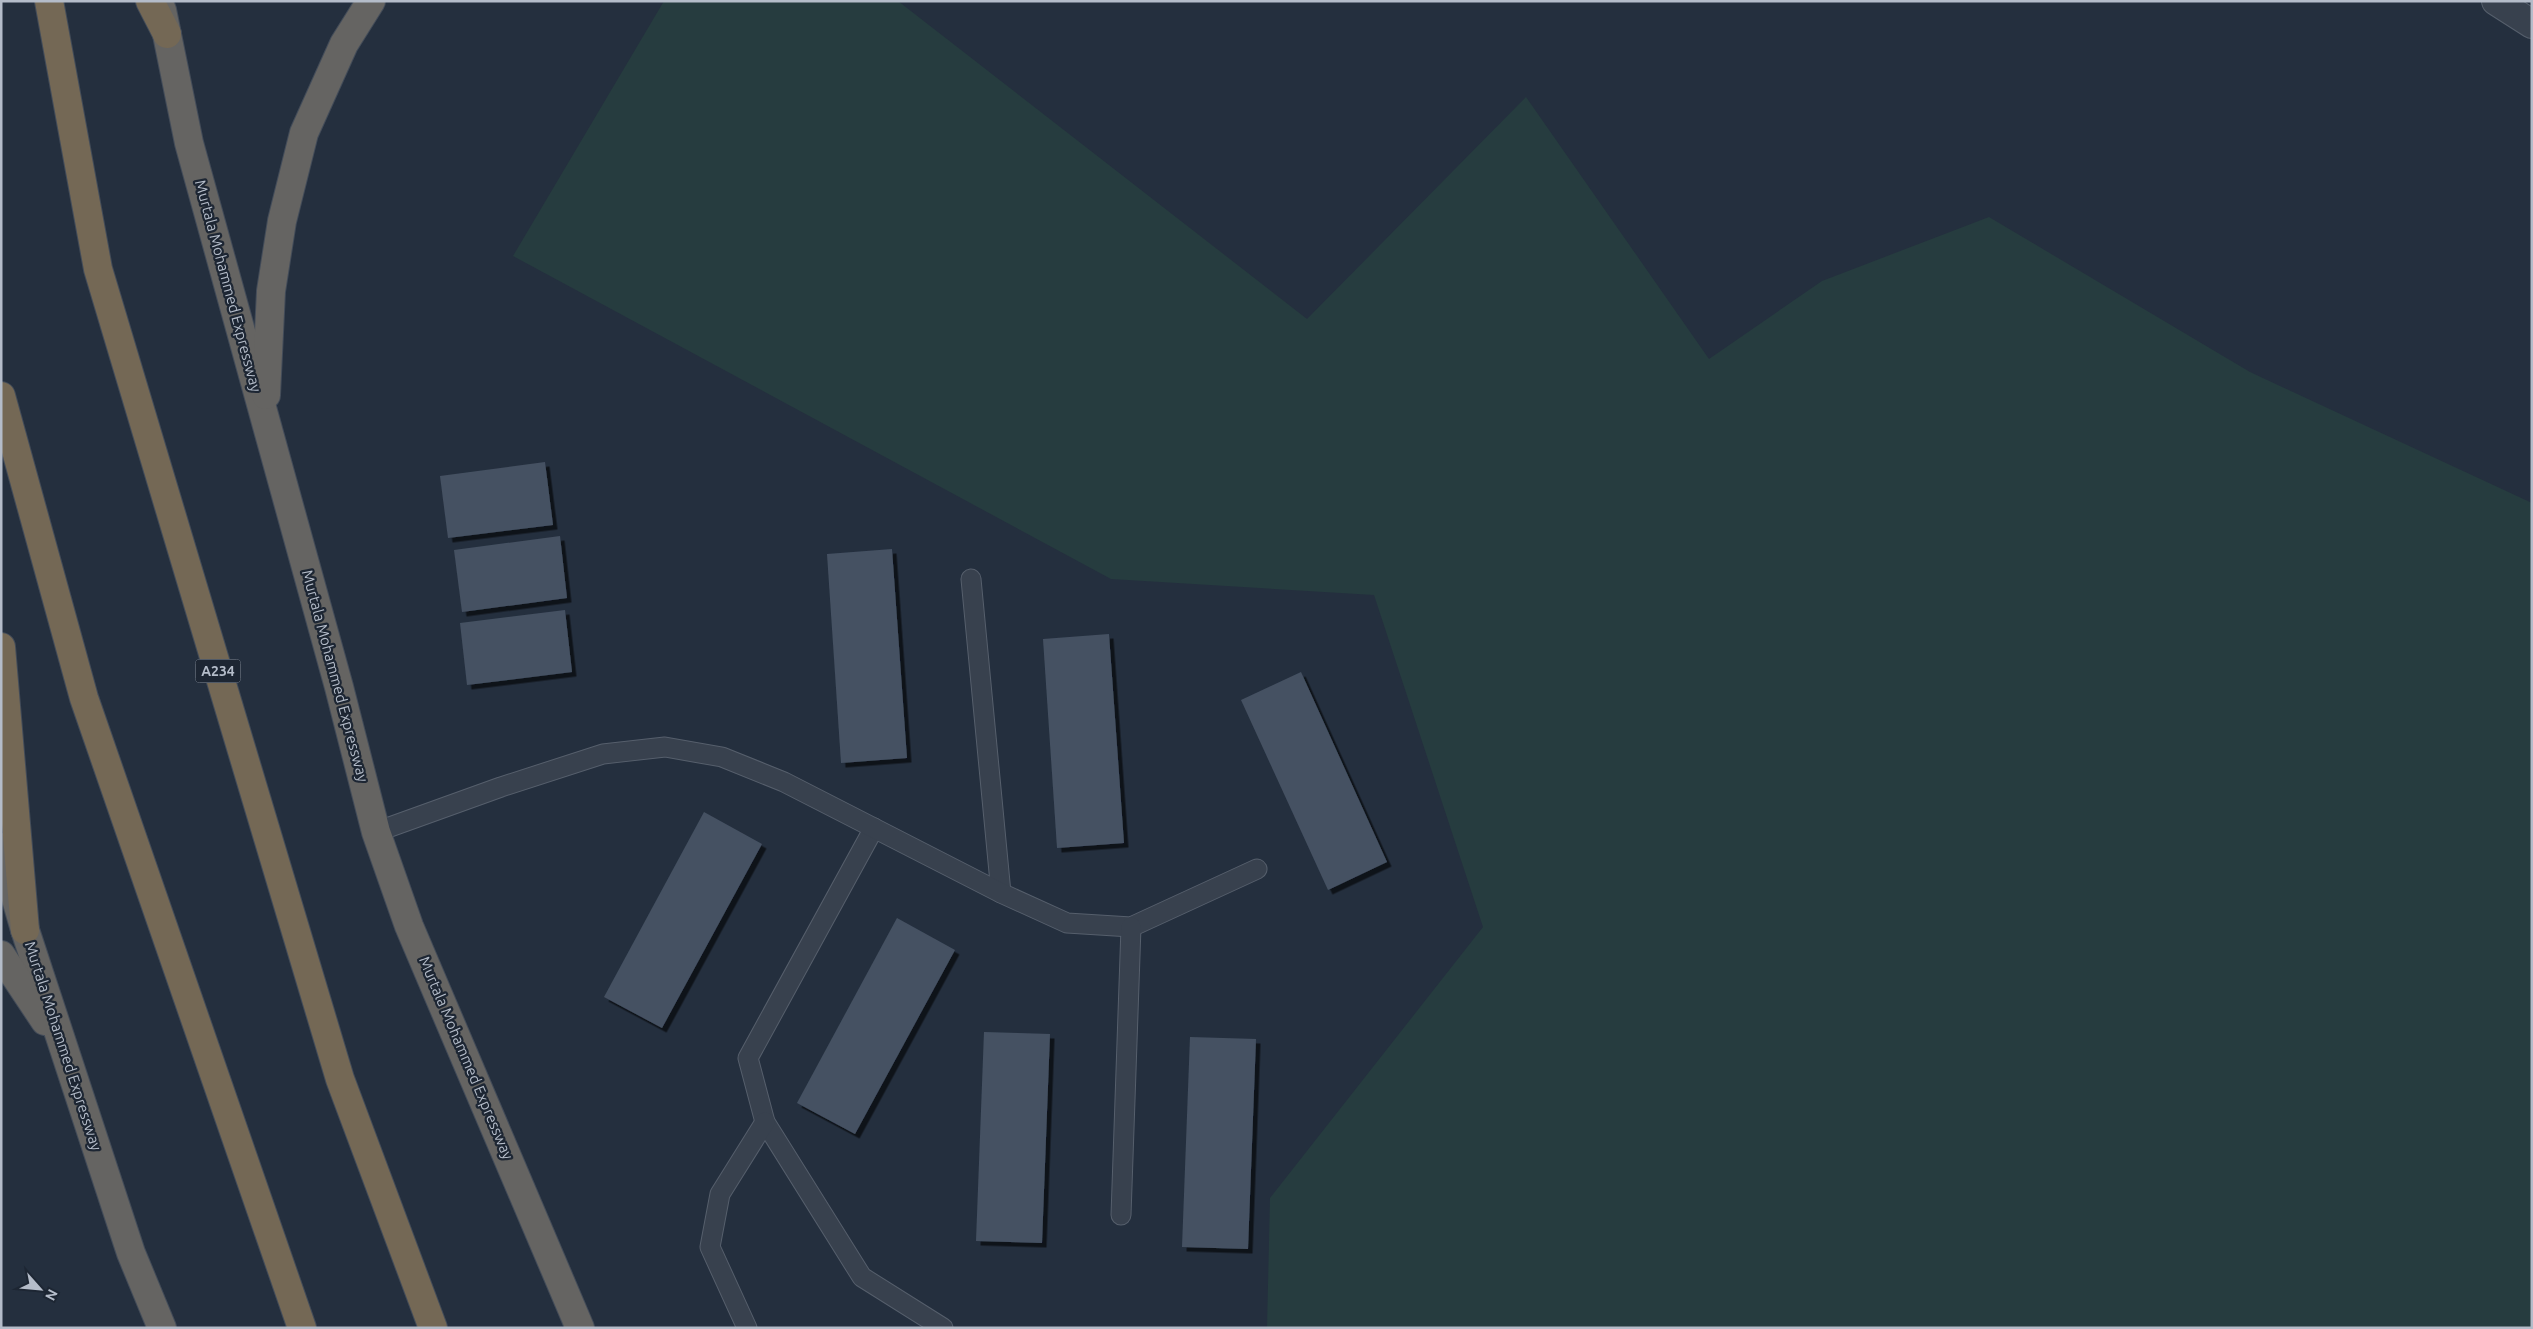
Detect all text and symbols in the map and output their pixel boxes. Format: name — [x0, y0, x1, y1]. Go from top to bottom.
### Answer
street label: Murtala Mohammed Expressway — [192, 178, 265, 394]
street label: Murtala Mohammed Expressway — [299, 568, 372, 784]
road number: A234 — [196, 659, 240, 682]
street label: Murtala Mohammed Expressway — [22, 939, 105, 1153]
street label: Murtala Mohammed Expressway — [416, 954, 517, 1162]
north arrow — [15, 1264, 65, 1314]
text: N — [42, 1287, 61, 1303]

